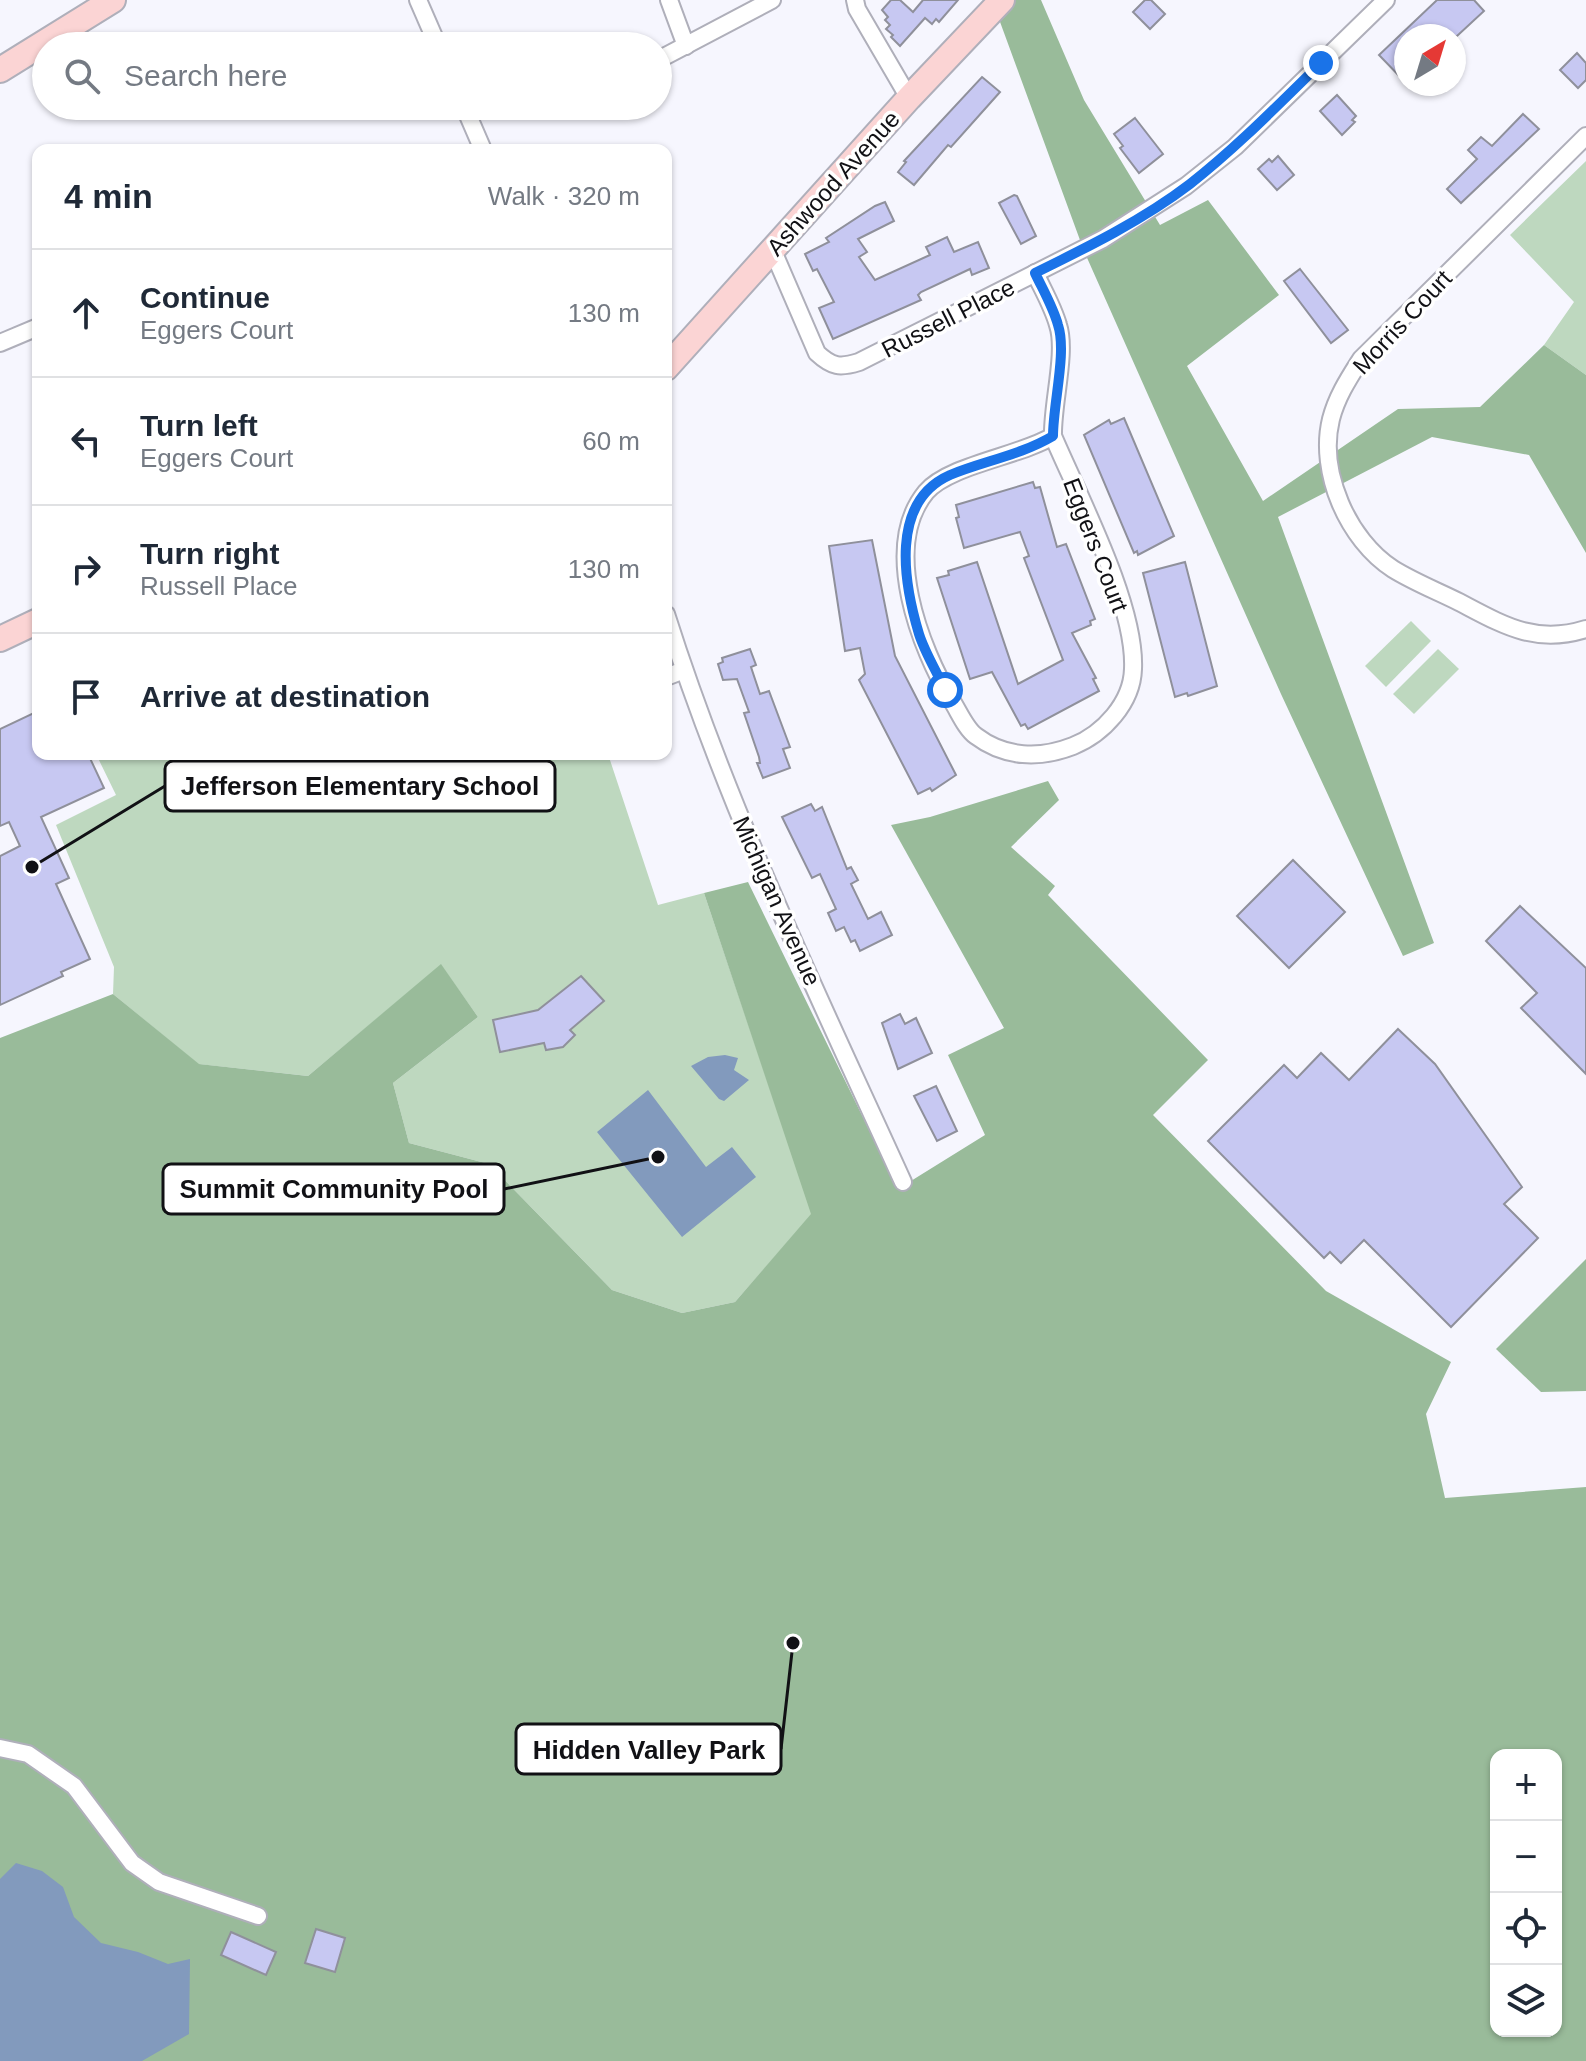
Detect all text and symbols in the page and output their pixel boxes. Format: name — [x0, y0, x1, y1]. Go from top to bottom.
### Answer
north arrow — [1394, 24, 1466, 96]
search box — [32, 32, 672, 120]
route end — [1303, 45, 1339, 81]
icon: search — [60, 54, 104, 98]
text: Search here — [124, 59, 287, 92]
street label: Ashwood Avenue — [761, 105, 905, 261]
text: 4 min — [64, 177, 153, 215]
text: Walk · 320 m — [488, 181, 640, 211]
street label: Morris Court — [1347, 264, 1457, 379]
street label: Russell Place — [877, 273, 1019, 363]
text: Continue — [140, 281, 270, 314]
icon: ahead — [64, 291, 108, 335]
text: 130 m — [568, 298, 640, 328]
text: Eggers Court — [140, 315, 293, 345]
text: Turn left — [140, 409, 258, 442]
icon: left — [64, 419, 108, 463]
text: 60 m — [582, 426, 640, 456]
text: Eggers Court — [140, 443, 293, 473]
street label: Eggers Court — [1058, 474, 1134, 616]
text: Turn right — [140, 537, 279, 570]
icon: right — [64, 547, 108, 591]
text: 130 m — [568, 554, 640, 584]
text: Russell Place — [140, 571, 298, 601]
route start — [927, 672, 963, 708]
icon: arrive — [64, 675, 108, 719]
text: Arrive at destination — [140, 680, 430, 713]
callout: Jefferson Elementary School — [165, 761, 555, 811]
text: Jefferson Elementary School — [181, 771, 539, 801]
street label: Michigan Avenue — [728, 812, 826, 990]
callout: Summit Community Pool — [163, 1164, 504, 1214]
text: Summit Community Pool — [179, 1174, 489, 1204]
callout: Hidden Valley Park — [516, 1724, 781, 1774]
text: Hidden Valley Park — [533, 1735, 766, 1765]
map controls — [1490, 1749, 1562, 2037]
button: + — [1490, 1749, 1562, 1821]
button: − — [1490, 1821, 1562, 1893]
button: locate — [1490, 1893, 1562, 1965]
button: layers — [1490, 1965, 1562, 2037]

